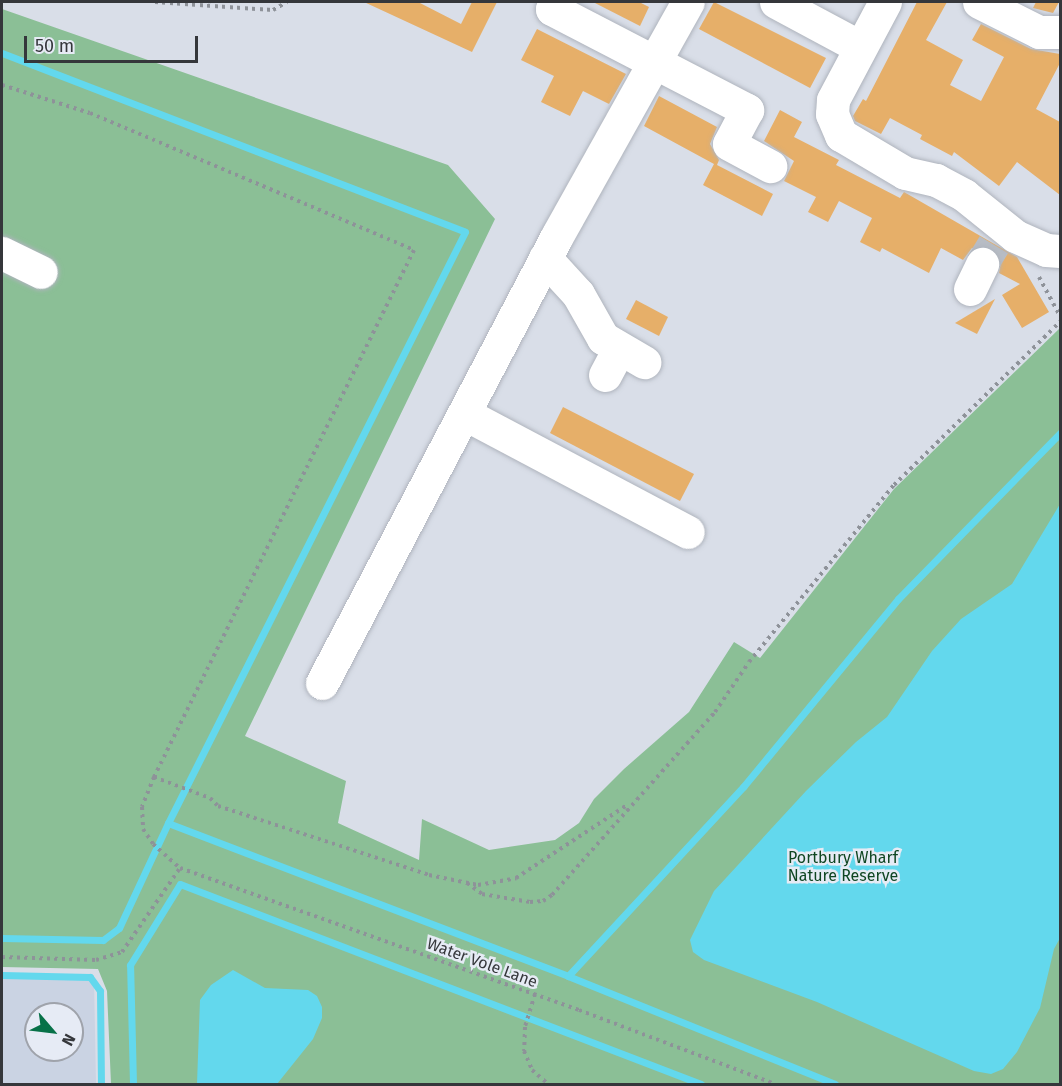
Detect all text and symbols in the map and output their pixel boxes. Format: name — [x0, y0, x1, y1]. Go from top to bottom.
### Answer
scale bar — [27, 24, 201, 62]
text: 50 m — [35, 35, 74, 57]
park label: Portbury Wharf Nature Reserve — [788, 848, 898, 886]
street label: Water Vole Lane — [424, 934, 540, 992]
north arrow — [24, 1002, 84, 1062]
text: N — [58, 1031, 79, 1049]

